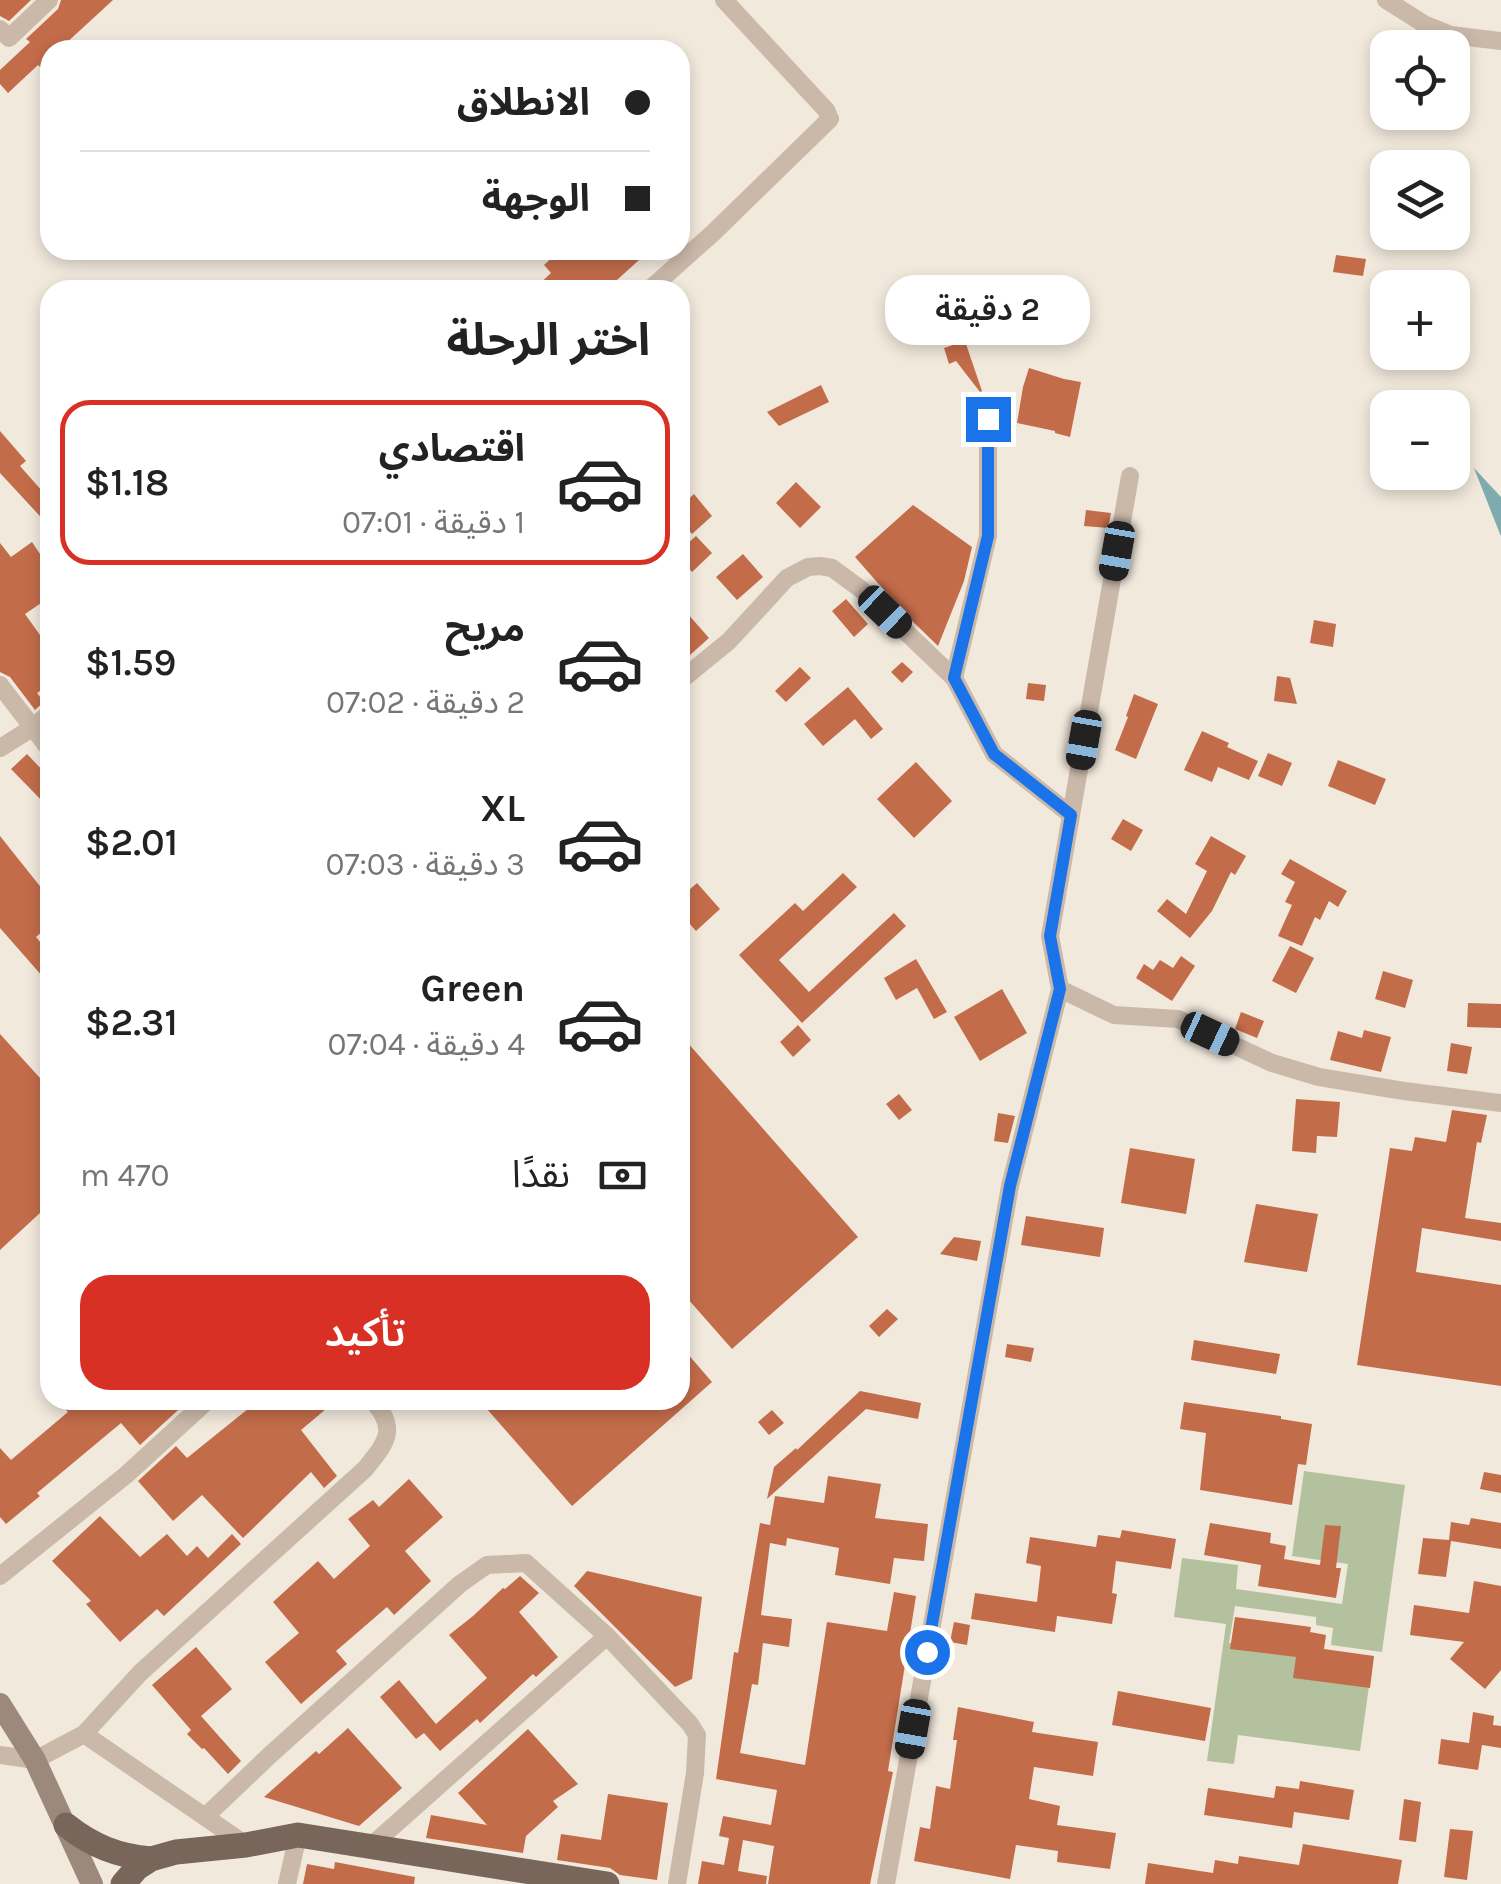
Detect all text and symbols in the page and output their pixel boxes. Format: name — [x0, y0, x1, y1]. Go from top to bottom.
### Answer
map controls — [1370, 30, 1470, 490]
button: locate — [1370, 30, 1470, 130]
text: الانطلاق — [457, 80, 590, 125]
button: layers — [1370, 150, 1470, 250]
text: الوجهة — [482, 176, 590, 221]
button: + — [1370, 270, 1470, 370]
callout: 2 دقيقة — [886, 274, 1090, 344]
text: 2 دقيقة — [935, 291, 1040, 328]
text: اختر الرحلة — [446, 314, 650, 366]
button: − — [1370, 390, 1470, 490]
route end — [966, 397, 1011, 442]
text: اقتصادي — [379, 426, 525, 471]
icon: car — [555, 438, 645, 528]
text: $1.18 — [85, 460, 169, 505]
text: 1 دقيقة · 07:01 — [342, 504, 525, 541]
car — [1097, 519, 1137, 583]
car — [853, 580, 917, 644]
text: مريح — [445, 606, 525, 651]
icon: car — [555, 618, 645, 708]
text: $1.59 — [85, 640, 176, 685]
text: 2 دقيقة · 07:02 — [326, 684, 525, 721]
car — [1064, 708, 1104, 772]
text: XL — [480, 786, 525, 831]
icon: car — [555, 798, 645, 888]
text: $2.01 — [85, 820, 178, 865]
text: 3 دقيقة · 07:03 — [325, 846, 525, 883]
text: Green — [420, 966, 525, 1011]
icon: car — [555, 978, 645, 1068]
text: $2.31 — [85, 1000, 178, 1045]
car — [1176, 1008, 1244, 1060]
text: 4 دقيقة · 07:04 — [327, 1026, 525, 1063]
icon: cash — [595, 1148, 650, 1203]
text: نقدًا — [512, 1152, 570, 1197]
text: 470 m — [80, 1157, 169, 1194]
button: تأكيد — [80, 1275, 650, 1390]
route start — [905, 1630, 950, 1675]
car — [893, 1697, 933, 1761]

